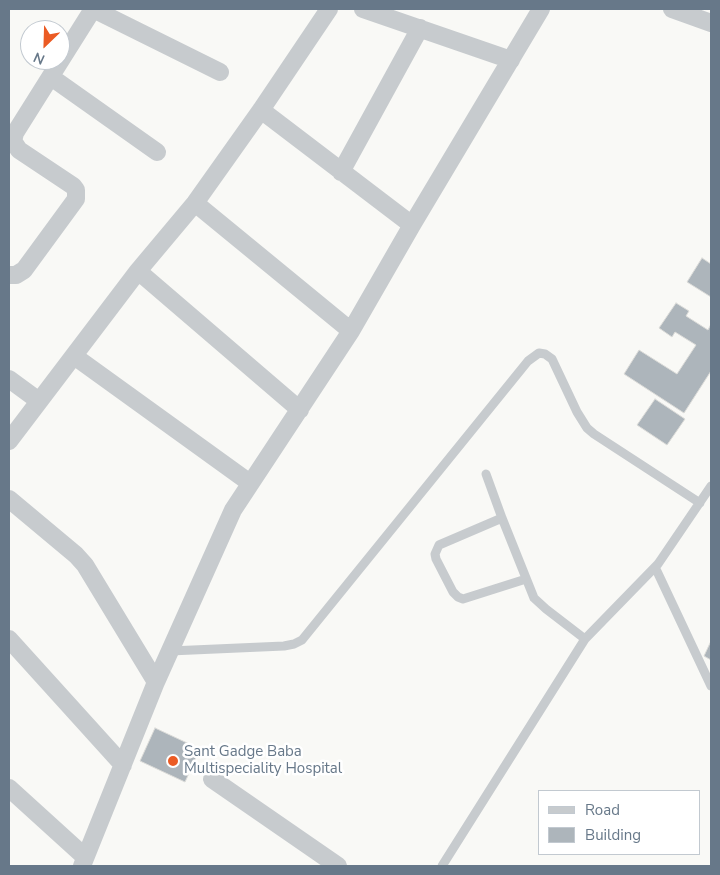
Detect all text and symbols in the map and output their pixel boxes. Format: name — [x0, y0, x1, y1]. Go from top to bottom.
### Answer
north arrow — [20, 20, 70, 70]
text: N — [30, 47, 48, 69]
place label: Sant Gadge Baba Multispeciality Hospital — [184, 743, 342, 778]
marker: Sant Gadge Baba Multispeciality Hospital — [166, 754, 180, 768]
legend — [538, 790, 700, 855]
text: Road — [585, 800, 620, 820]
text: Building — [585, 825, 641, 845]

